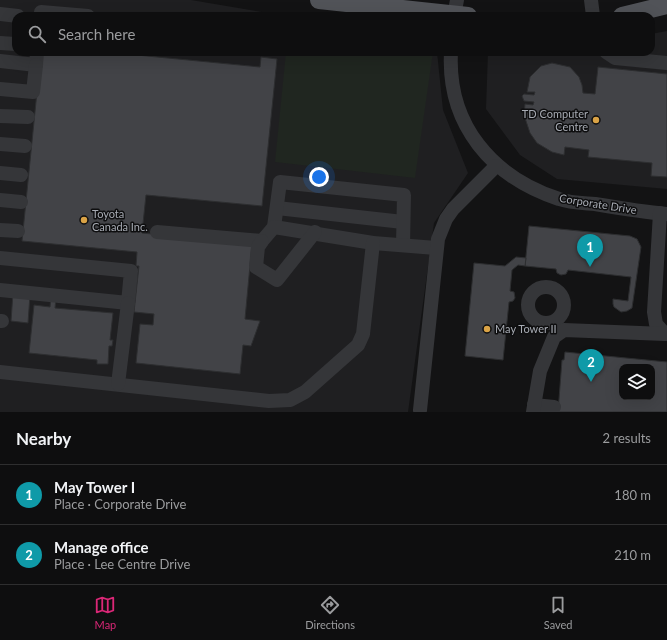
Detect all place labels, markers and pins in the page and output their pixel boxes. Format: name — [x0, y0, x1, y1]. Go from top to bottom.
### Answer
place label: TD Computer Centre — [522, 107, 588, 133]
marker: TD Computer Centre — [591, 115, 601, 125]
place label: Toyota Canada Inc. — [92, 207, 148, 233]
marker: Toyota Canada Inc. — [79, 215, 89, 225]
pin: 1 — [577, 234, 603, 267]
place label: May Tower II — [495, 322, 557, 335]
marker: May Tower II — [482, 324, 492, 334]
pin: 2 — [578, 349, 604, 382]

